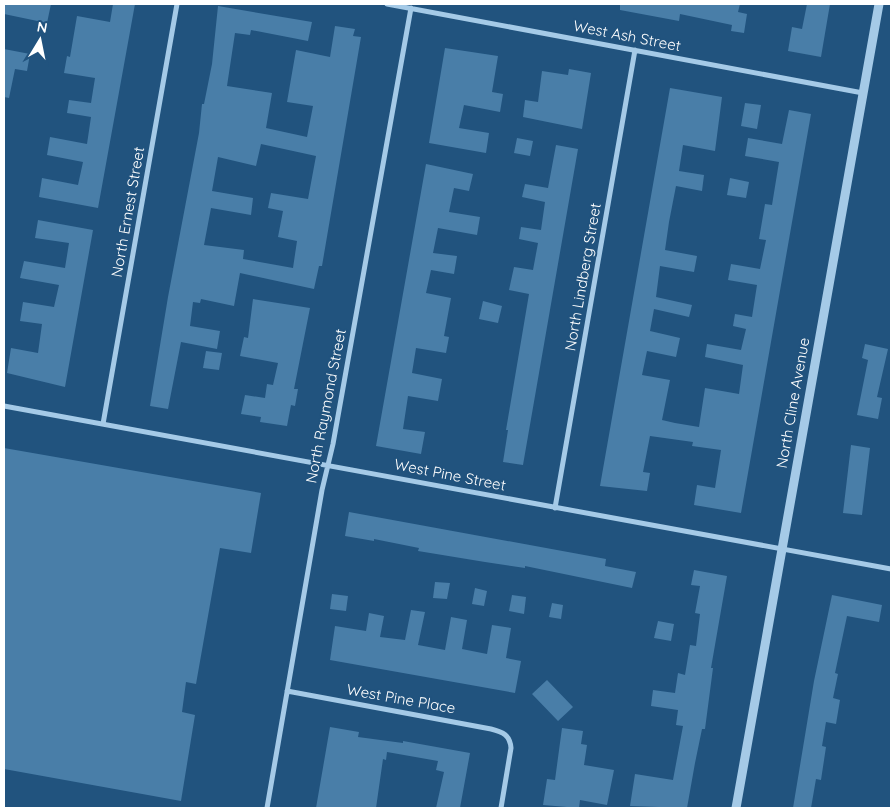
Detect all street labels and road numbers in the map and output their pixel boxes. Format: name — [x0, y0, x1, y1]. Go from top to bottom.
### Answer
street label: West Ash Street — [572, 16, 683, 55]
street label: North Ernest Street — [107, 145, 148, 279]
street label: North Lindberg Street — [560, 201, 605, 352]
street label: North Raymond Street — [301, 327, 350, 485]
street label: North Cline Avenue — [772, 336, 813, 470]
street label: West Pine Street — [393, 454, 508, 495]
street label: West Pine Place — [345, 680, 457, 717]

